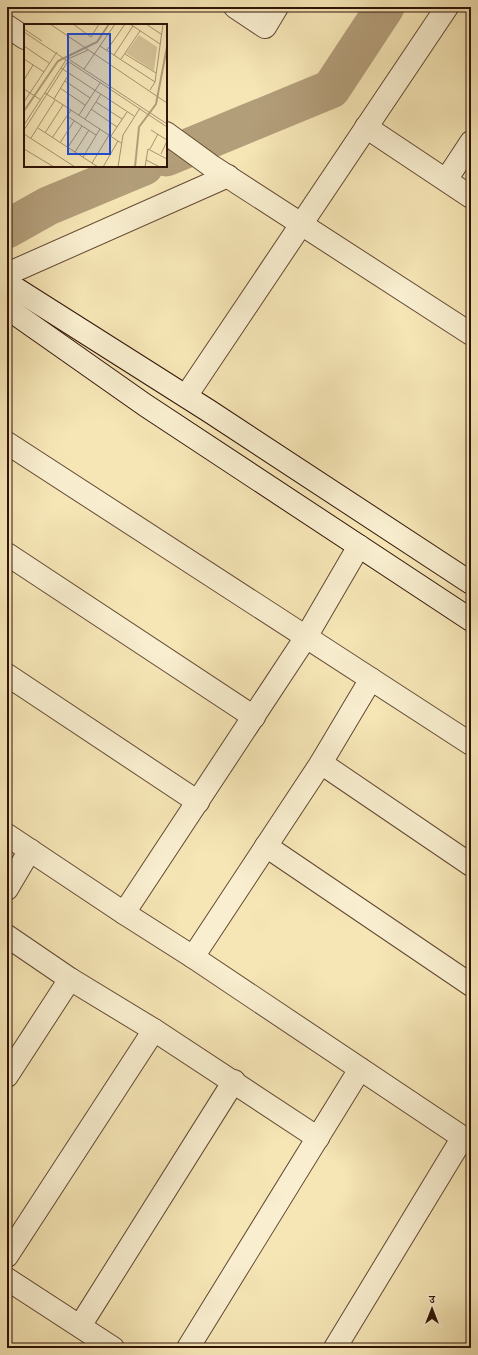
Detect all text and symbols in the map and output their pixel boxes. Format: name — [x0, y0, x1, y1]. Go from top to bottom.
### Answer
inset map — [24, 24, 167, 167]
north arrow — [412, 1289, 452, 1329]
text: उ — [428, 1293, 436, 1308]

